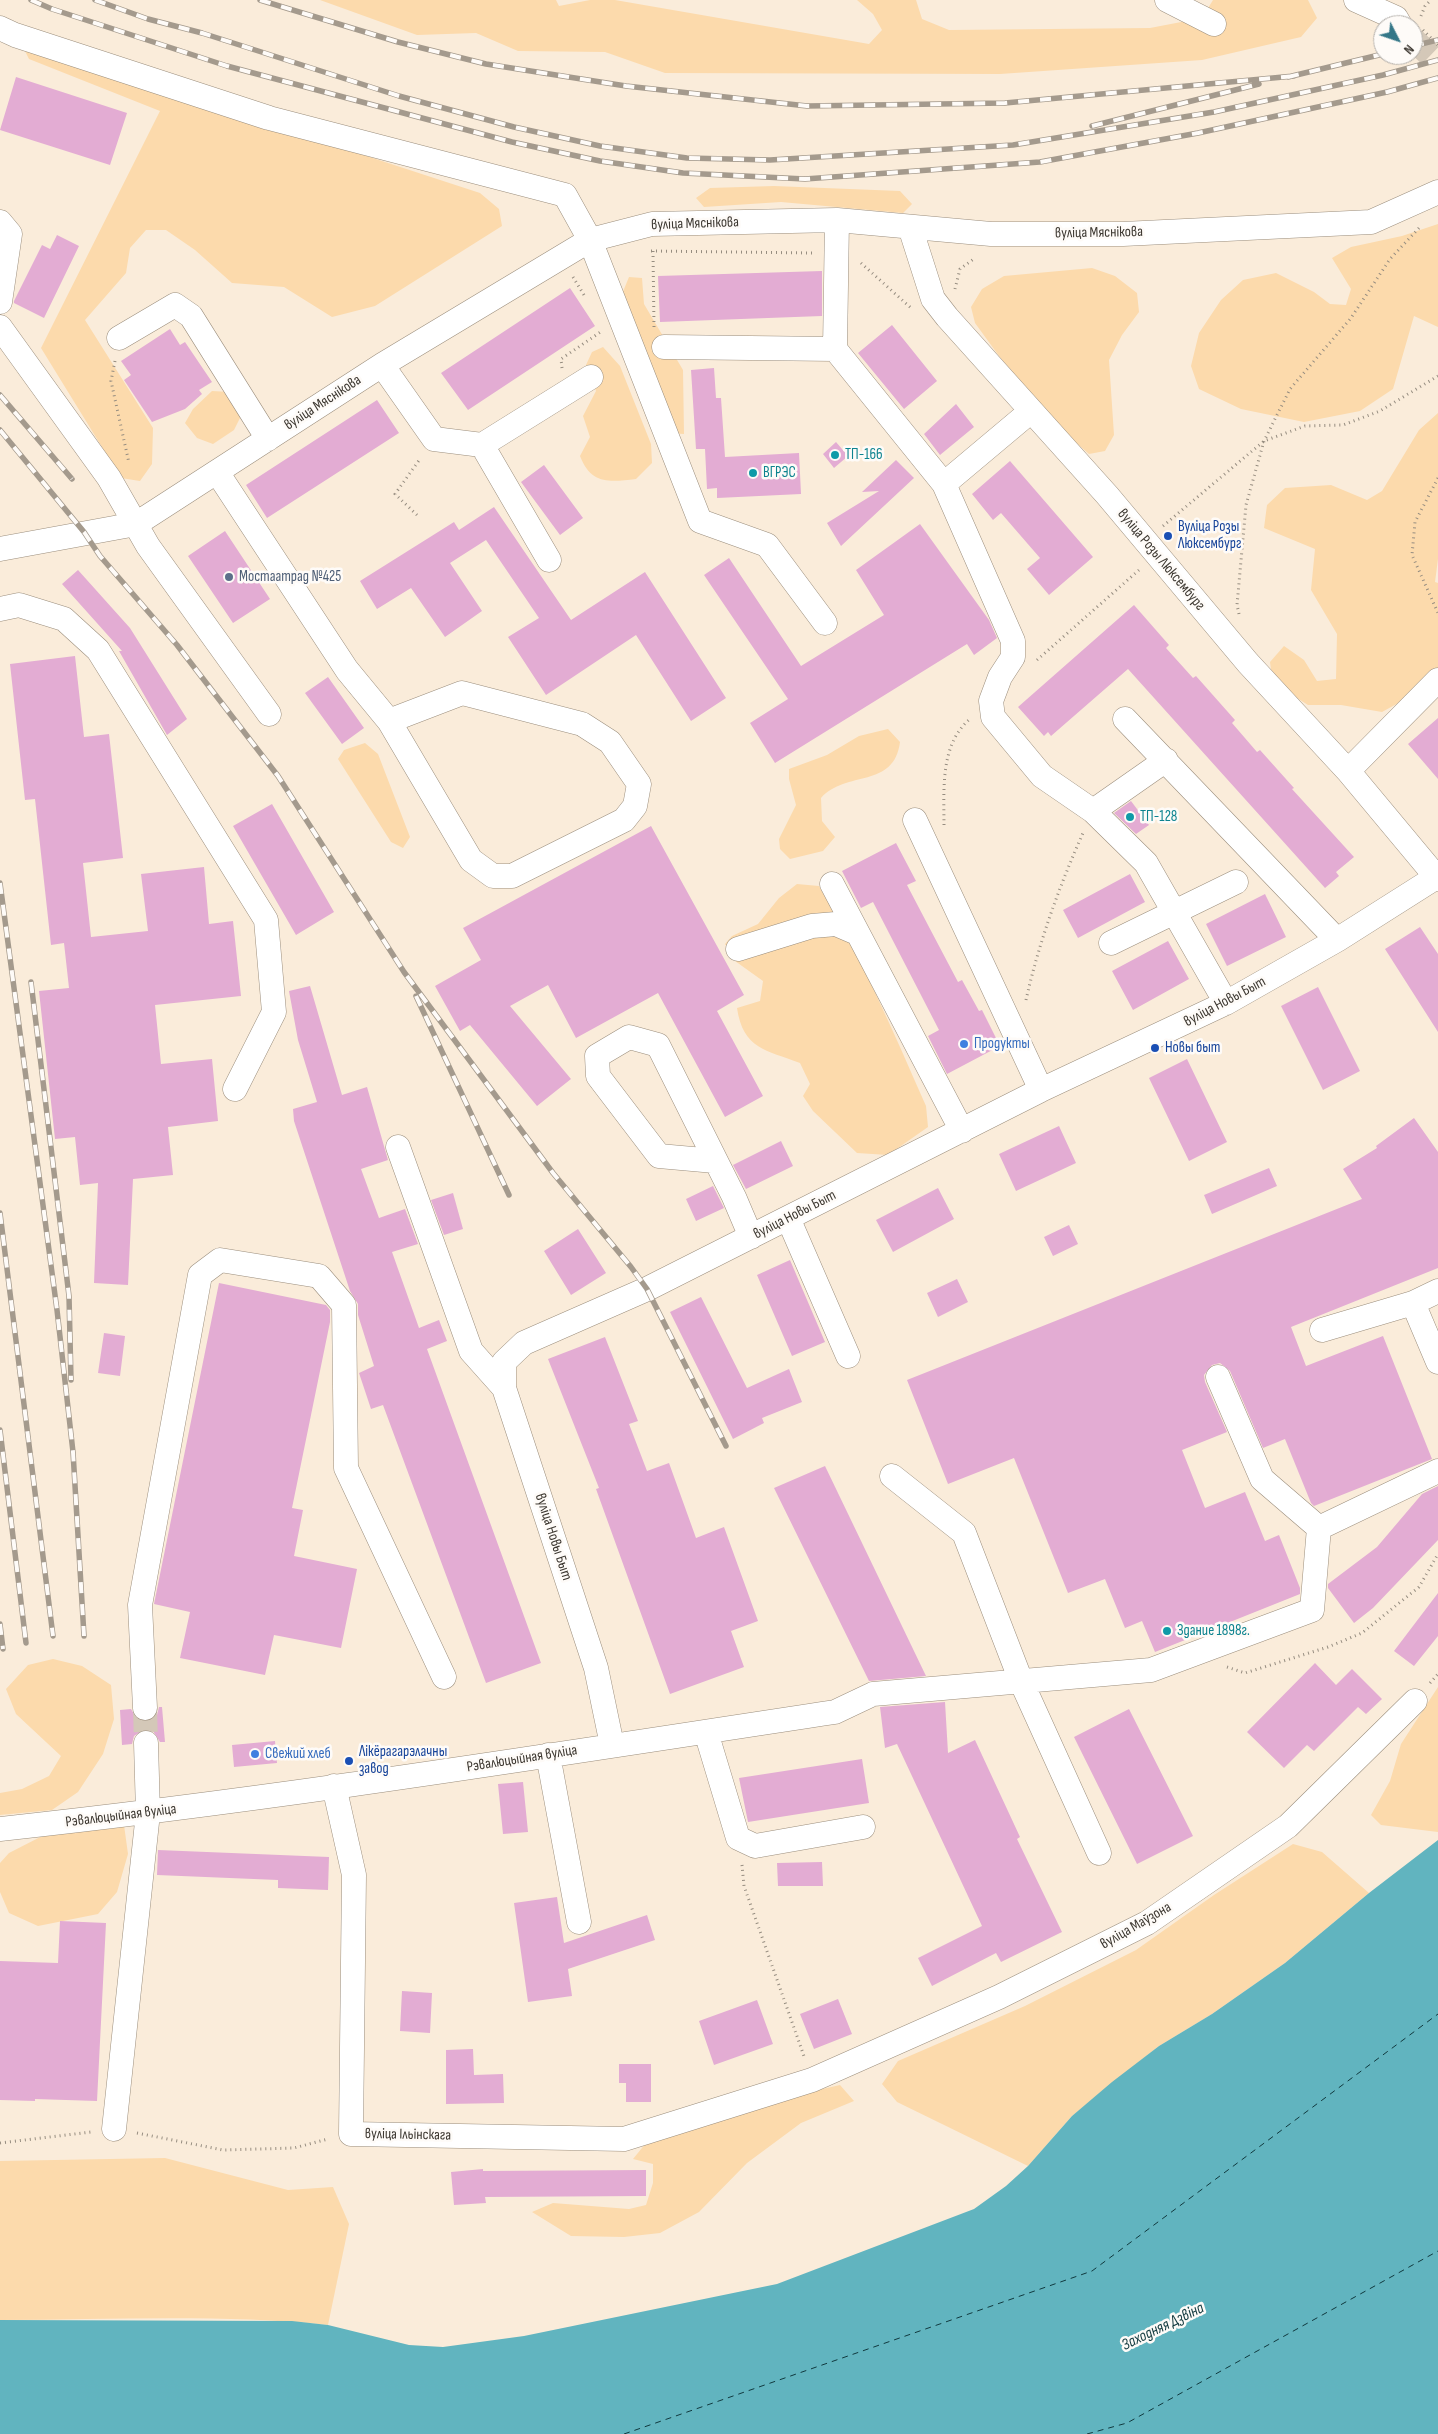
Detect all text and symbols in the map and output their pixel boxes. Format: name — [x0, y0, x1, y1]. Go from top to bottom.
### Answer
north arrow — [1373, 15, 1423, 65]
text: N — [1400, 41, 1418, 58]
street label: вуліца Мяснікова — [651, 213, 739, 235]
street label: вуліца Мяснікова — [1055, 223, 1143, 243]
street label: вуліца Мяснікова — [281, 371, 365, 435]
place label: ТП-166 — [845, 446, 883, 464]
marker: ТП-166 — [829, 449, 841, 461]
place label: ВГРЭС — [763, 464, 796, 482]
marker: ВГРЭС — [747, 467, 759, 479]
street label: вуліца Розы Люксембург — [1113, 506, 1209, 614]
place label: Вуліца Розы Люксембург — [1178, 518, 1241, 553]
marker: Вуліца Розы Люксембург — [1162, 530, 1174, 542]
place label: Мостаатрад №425 — [239, 568, 341, 586]
marker: Мостаатрад №425 — [223, 571, 235, 583]
place label: ТП-128 — [1140, 808, 1177, 826]
marker: ТП-128 — [1124, 811, 1136, 823]
street label: вуліца Новы Быт — [1181, 973, 1269, 1031]
place label: Продукты — [974, 1035, 1030, 1053]
marker: Продукты — [958, 1038, 970, 1050]
place label: Новы быт — [1165, 1039, 1220, 1057]
marker: Новы быт — [1149, 1042, 1161, 1054]
street label: вуліца Новы Быт — [751, 1186, 839, 1244]
street label: вуліца Новы Быт — [530, 1491, 576, 1583]
place label: Здание 1898г. — [1177, 1622, 1250, 1640]
marker: Здание 1898г. — [1161, 1625, 1173, 1637]
street label: Рэвалюцыйная вуліца — [465, 1741, 579, 1777]
place label: Лікёрагарэлачны завод — [359, 1743, 447, 1778]
place label: Свежий хлеб — [265, 1745, 331, 1763]
marker: Свежий хлеб — [249, 1748, 261, 1760]
marker: Лікёрагарэлачны завод — [343, 1755, 355, 1767]
street label: Рэвалюцыйная вуліца — [65, 1800, 177, 1832]
street label: вуліца Маўзона — [1097, 1899, 1175, 1953]
street label: вуліца Ільінскага — [365, 2125, 451, 2145]
water label: Заходняя Дзвіна — [1119, 2299, 1207, 2355]

